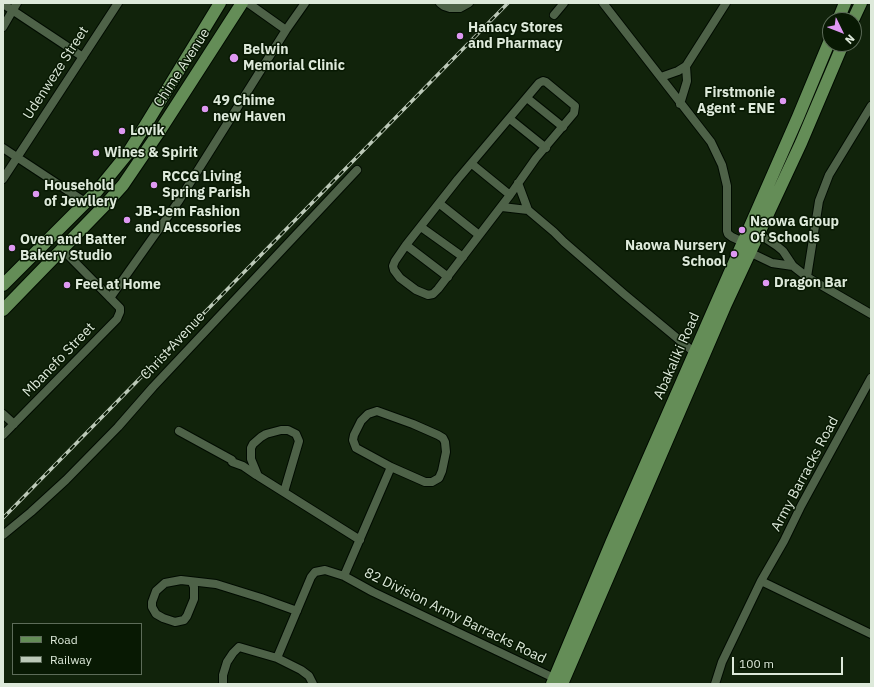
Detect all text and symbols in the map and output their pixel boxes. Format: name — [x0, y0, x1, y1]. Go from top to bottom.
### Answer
north arrow — [822, 12, 862, 52]
place label: Hanacy Stores and Pharmacy — [468, 20, 563, 52]
street label: Udenweze Street — [20, 23, 92, 123]
street label: Chime Avenue — [150, 26, 214, 110]
marker: Hanacy Stores and Pharmacy — [455, 31, 465, 41]
text: N — [842, 32, 858, 47]
place label: Belwin Memorial Clinic — [243, 42, 345, 74]
marker: Belwin Memorial Clinic — [228, 52, 240, 64]
place label: Firstmonie Agent - ENE — [697, 85, 775, 118]
place label: 49 Chime new Haven — [213, 93, 286, 126]
marker: Firstmonie Agent - ENE — [778, 96, 788, 106]
marker: 49 Chime new Haven — [200, 104, 210, 114]
place label: Lovik — [130, 123, 165, 139]
marker: Lovik — [117, 126, 127, 136]
place label: Wines & Spirit — [104, 145, 198, 161]
marker: Wines & Spirit — [91, 148, 101, 158]
place label: RCCG Living Spring Parish — [162, 169, 250, 202]
place label: Household of Jewllery — [44, 178, 117, 210]
marker: RCCG Living Spring Parish — [149, 180, 159, 190]
marker: Household of Jewllery — [31, 189, 41, 199]
place label: JB-Jem Fashion and Accessories — [135, 204, 241, 236]
place label: Naowa Group Of Schools — [750, 214, 839, 246]
marker: JB-Jem Fashion and Accessories — [122, 215, 132, 225]
marker: Naowa Group Of Schools — [737, 225, 747, 235]
place label: Oven and Batter Bakery Studio — [20, 232, 126, 264]
place label: Naowa Nursery School — [625, 238, 726, 270]
marker: Oven and Batter Bakery Studio — [7, 243, 17, 253]
marker: Naowa Nursery School — [729, 249, 739, 259]
place label: Dragon Bar — [774, 275, 847, 291]
place label: Feel at Home — [75, 277, 161, 293]
marker: Dragon Bar — [761, 278, 771, 288]
marker: Feel at Home — [62, 280, 72, 290]
street label: Christ Avenue — [137, 308, 209, 384]
street label: Abakaliki Road — [650, 310, 704, 402]
street label: Mbanefo Street — [19, 319, 99, 401]
street label: Army Barracks Road — [768, 414, 842, 534]
street label: 82 Division Army Barracks Road — [361, 565, 549, 667]
legend — [12, 623, 142, 675]
text: Road — [50, 632, 78, 647]
scale bar — [734, 649, 845, 675]
text: Railway — [50, 652, 92, 667]
text: 100 m — [739, 656, 774, 671]

